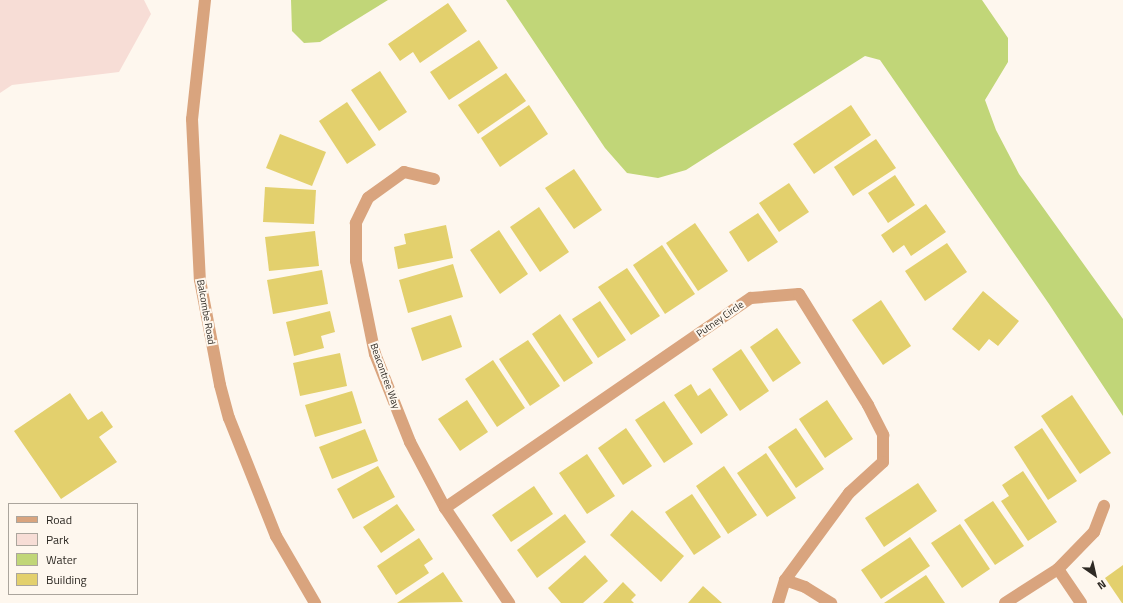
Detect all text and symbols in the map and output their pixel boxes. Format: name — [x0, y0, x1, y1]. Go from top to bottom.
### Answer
street label: Balcombe Road — [194, 279, 218, 345]
street label: Putney Circle — [694, 298, 746, 340]
street label: Beacontree Way — [368, 342, 402, 410]
legend — [8, 503, 138, 595]
text: Road — [46, 510, 72, 529]
text: Park — [46, 530, 69, 549]
text: Water — [46, 550, 77, 569]
north arrow — [1075, 555, 1115, 595]
text: Building — [46, 570, 87, 589]
text: N — [1094, 576, 1109, 594]

